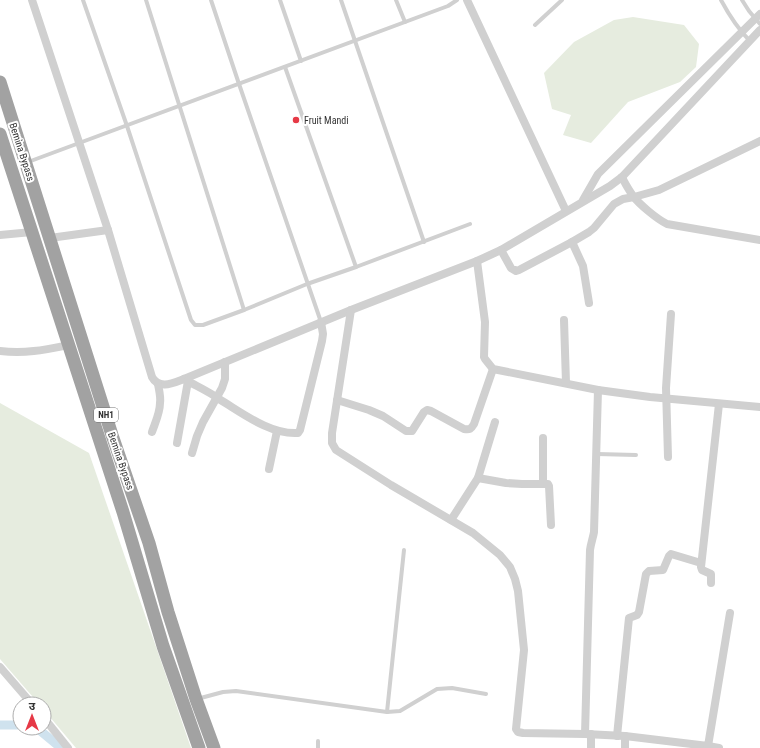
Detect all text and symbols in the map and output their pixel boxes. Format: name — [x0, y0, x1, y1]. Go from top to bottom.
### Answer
marker: Fruit Mandi — [291, 115, 301, 125]
place label: Fruit Mandi — [304, 115, 349, 126]
street label: Bemina Bypass — [7, 122, 37, 183]
road number: NH1 — [94, 408, 118, 422]
street label: Bemina Bypass — [106, 431, 136, 492]
north arrow — [12, 696, 52, 736]
text: उ — [29, 700, 36, 713]

